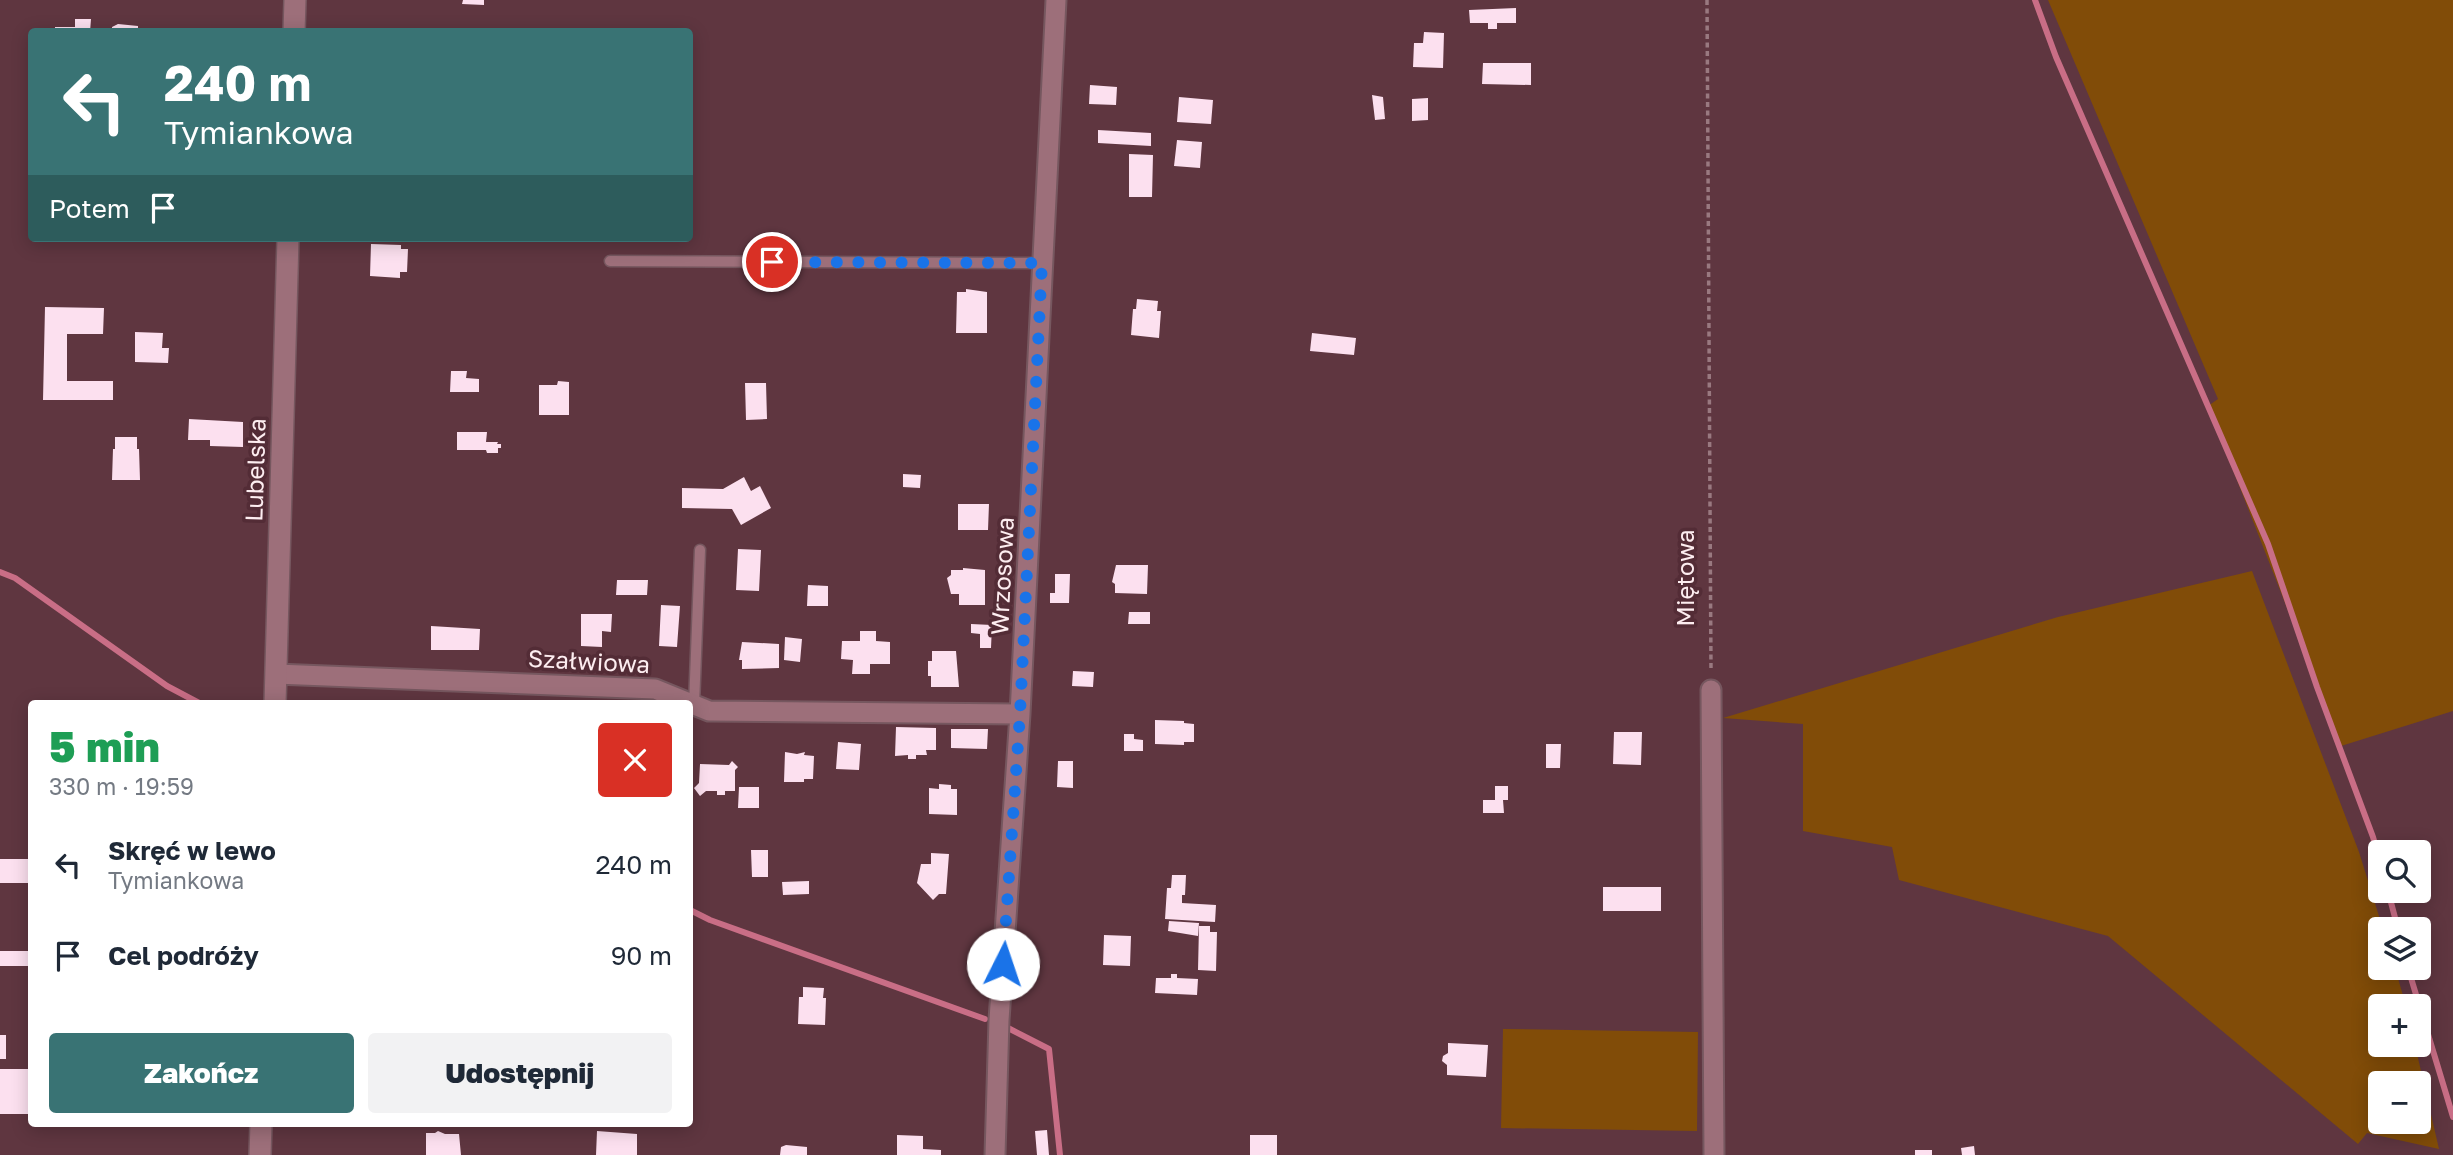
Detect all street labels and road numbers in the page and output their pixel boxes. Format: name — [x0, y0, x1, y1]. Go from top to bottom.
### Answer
street label: Lubelska — [238, 418, 271, 522]
street label: Wrzosowa — [984, 516, 1019, 636]
street label: Miętowa — [1670, 529, 1699, 627]
street label: Szałwiowa — [527, 643, 651, 678]

